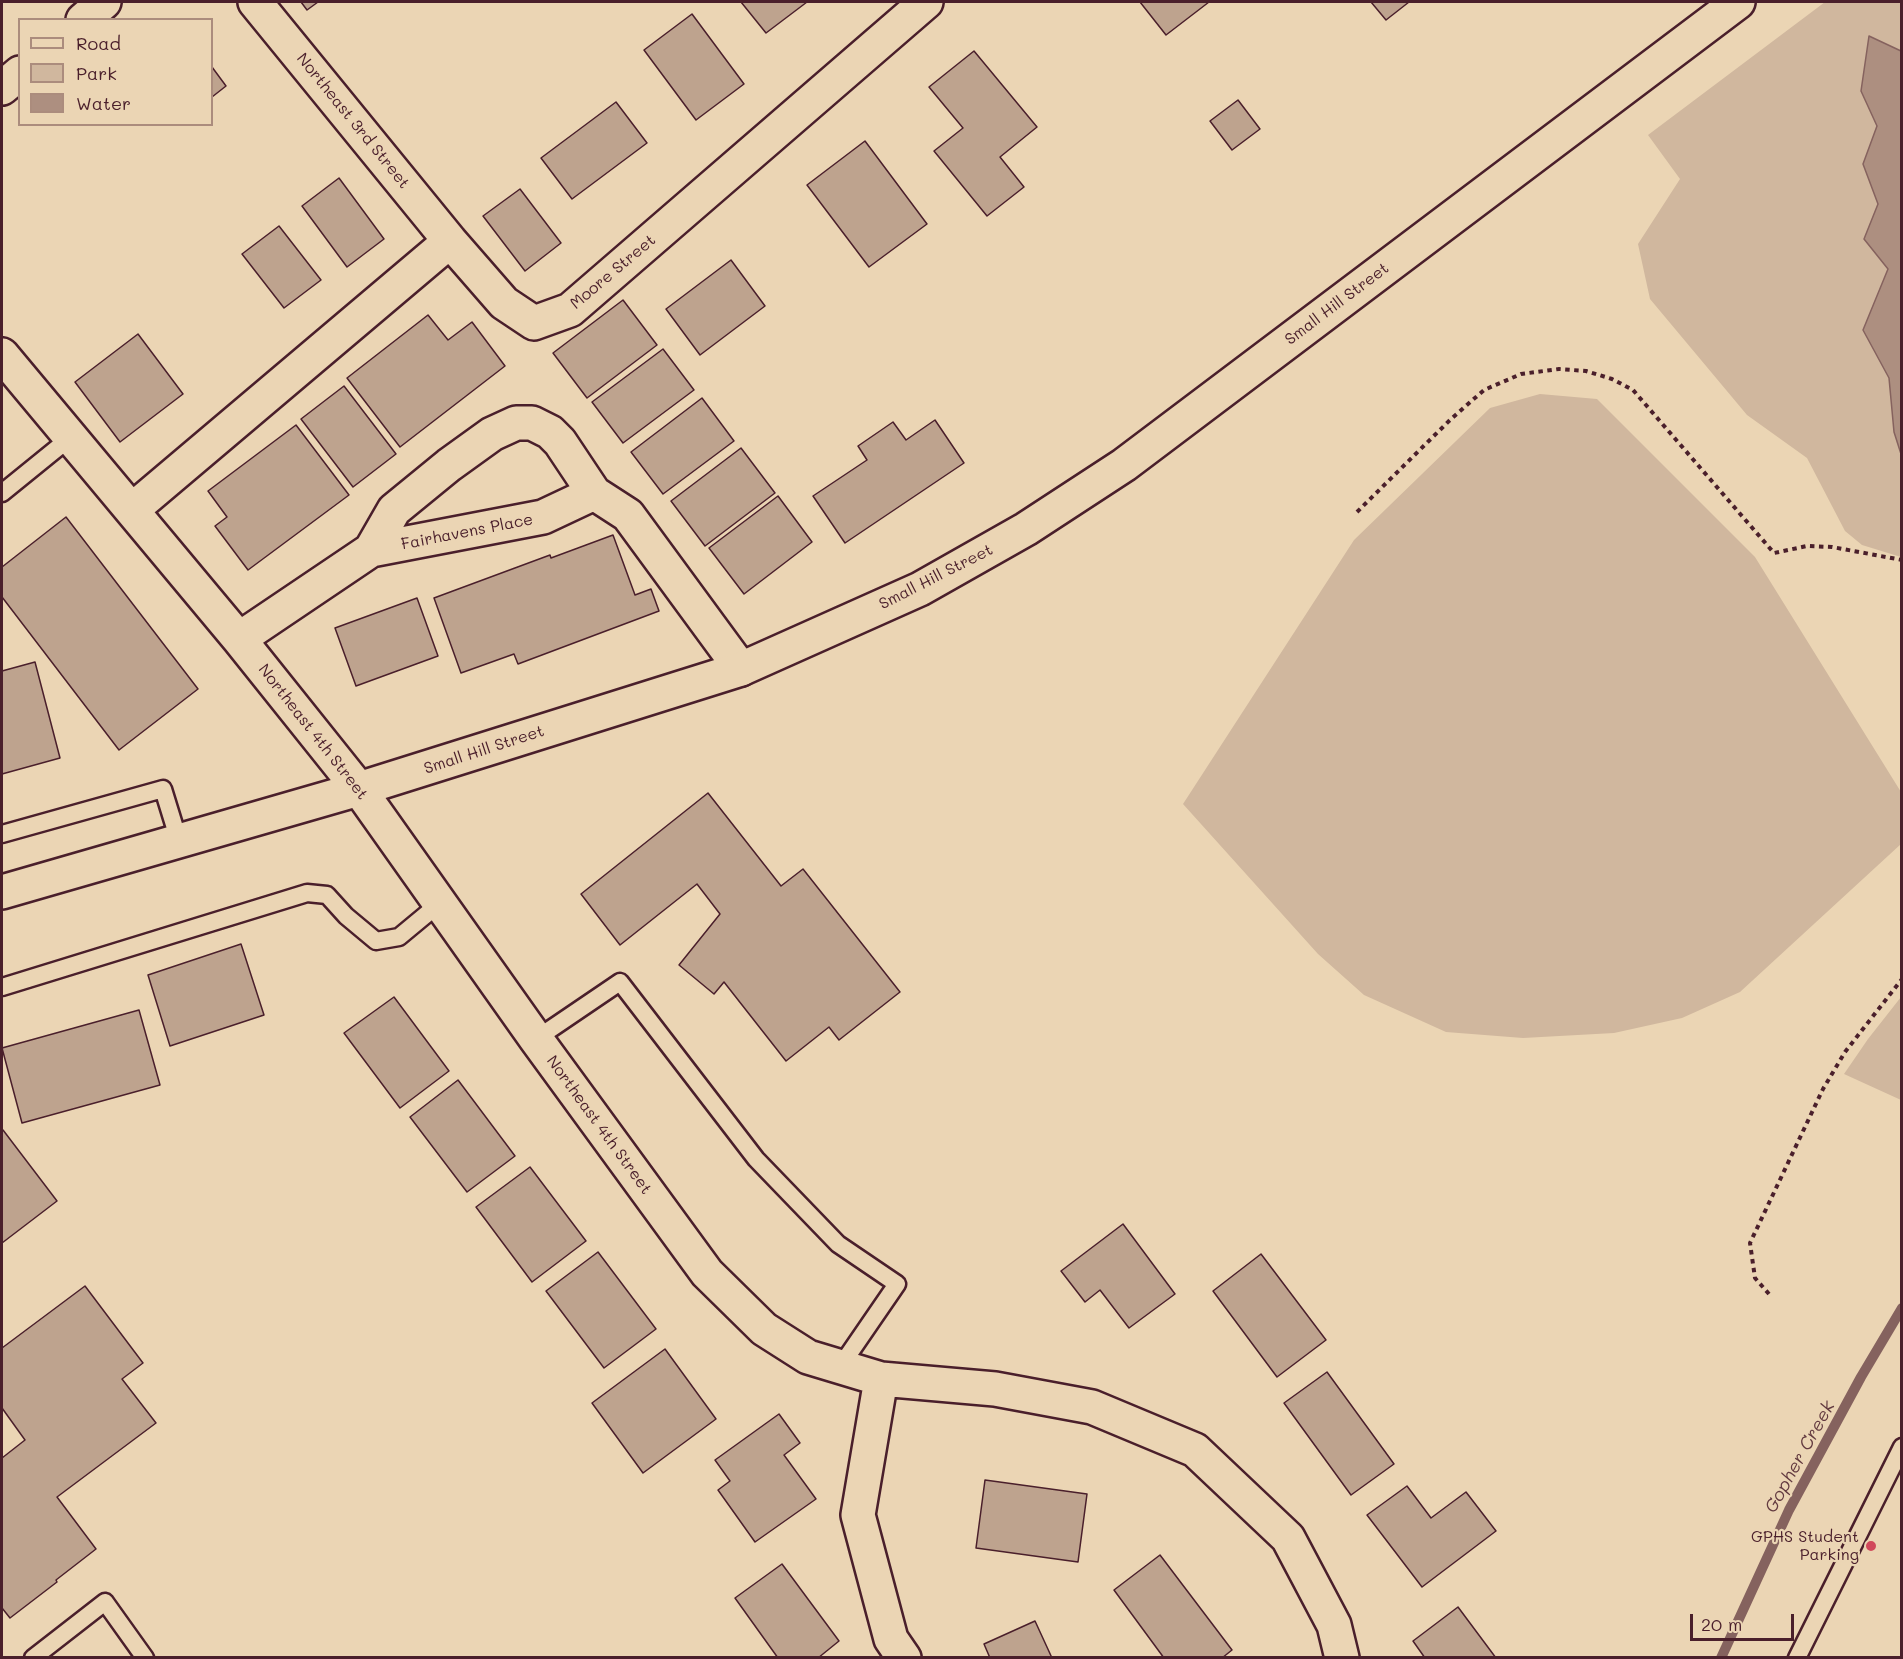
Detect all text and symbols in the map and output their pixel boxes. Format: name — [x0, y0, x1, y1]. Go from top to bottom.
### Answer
legend — [18, 18, 213, 126]
text: Road — [76, 31, 121, 55]
street label: Northeast 3rd Street — [292, 49, 414, 193]
text: Park — [76, 61, 117, 85]
text: Water — [76, 91, 131, 115]
street label: Moore Street — [566, 231, 660, 313]
street label: Small Hill Street — [1281, 259, 1393, 349]
street label: Fairhavens Place — [399, 510, 535, 554]
street label: Small Hill Street — [876, 540, 996, 614]
street label: Northeast 4th Street — [254, 660, 372, 804]
street label: Small Hill Street — [421, 722, 547, 778]
street label: Northeast 4th Street — [542, 1052, 656, 1198]
water label: Gopher Creek — [1760, 1397, 1840, 1517]
place label: GPHS Student Parking — [1751, 1527, 1859, 1565]
marker: GPHS Student Parking — [1864, 1539, 1878, 1553]
scale bar — [1693, 1602, 1796, 1640]
text: 20 m — [1701, 1612, 1742, 1636]

